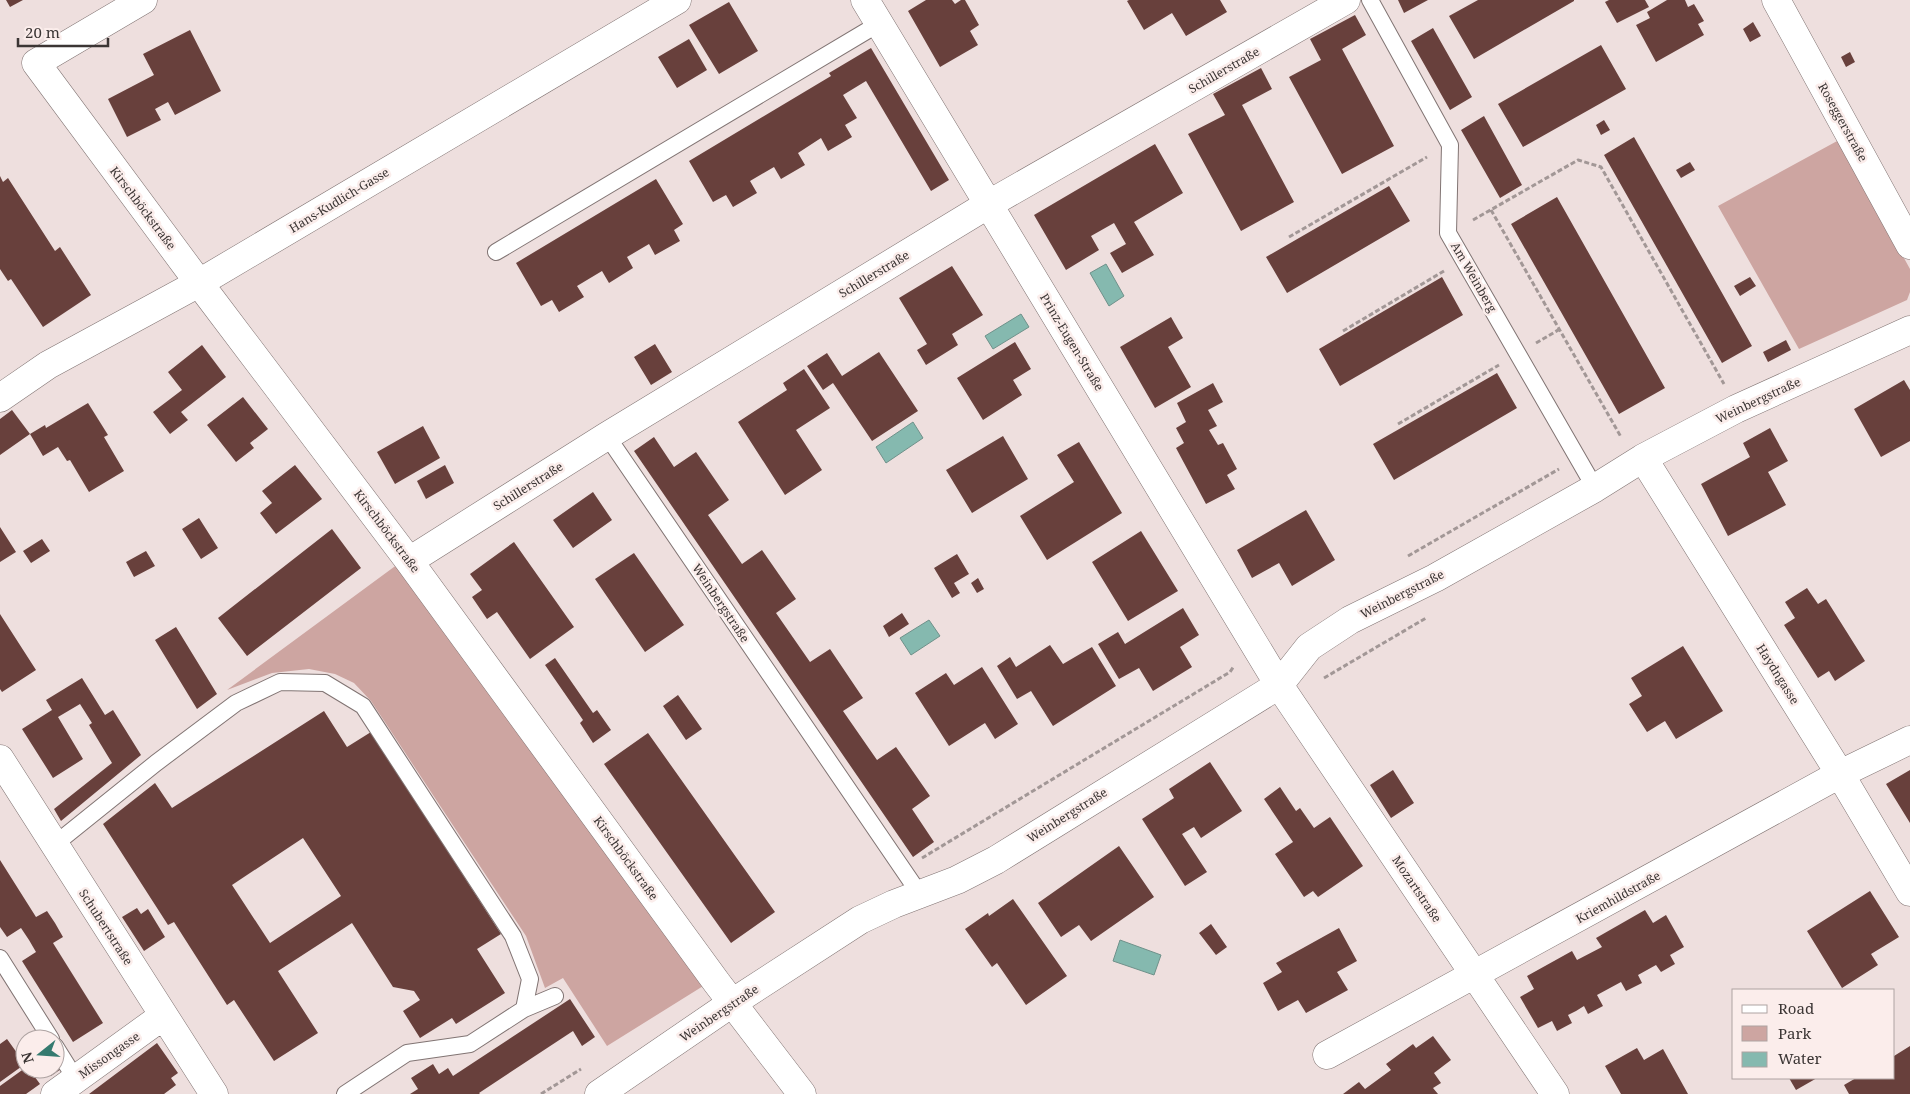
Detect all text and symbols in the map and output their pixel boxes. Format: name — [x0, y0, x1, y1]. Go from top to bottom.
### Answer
scale bar — [18, 15, 108, 47]
text: 20 m — [25, 22, 60, 42]
street label: Schillerstraße — [1185, 43, 1263, 97]
street label: Roseggerstraße — [1814, 80, 1872, 164]
street label: Kirschböckstraße — [106, 163, 180, 253]
street label: Hans-Kudlich-Gasse — [286, 163, 392, 237]
street label: Am Weinberg — [1447, 239, 1501, 316]
street label: Schillerstraße — [836, 246, 912, 302]
street label: Prinz-Eugen-Straße — [1036, 290, 1108, 394]
street label: Weinbergstraße — [1713, 373, 1803, 427]
street label: Schillerstraße — [490, 458, 566, 514]
street label: Kirschböckstraße — [350, 486, 424, 576]
street label: Weinbergstraße — [688, 560, 754, 646]
street label: Weinbergstraße — [1357, 566, 1447, 622]
street label: Haydngasse — [1753, 640, 1803, 708]
street label: Weinbergstraße — [1024, 783, 1110, 847]
street label: Kirschböckstraße — [590, 813, 662, 903]
street label: Mozartstraße — [1388, 852, 1446, 926]
street label: Kriemhildstraße — [1573, 867, 1663, 927]
street label: Schubertstraße — [75, 886, 137, 968]
street label: Weinbergstraße — [676, 980, 762, 1046]
legend — [1732, 989, 1895, 1079]
text: Road — [1778, 998, 1814, 1018]
text: Park — [1778, 1023, 1812, 1043]
street label: Missongasse — [75, 1028, 143, 1082]
north arrow — [15, 1029, 65, 1079]
text: Water — [1778, 1048, 1821, 1068]
text: N — [16, 1050, 38, 1066]

